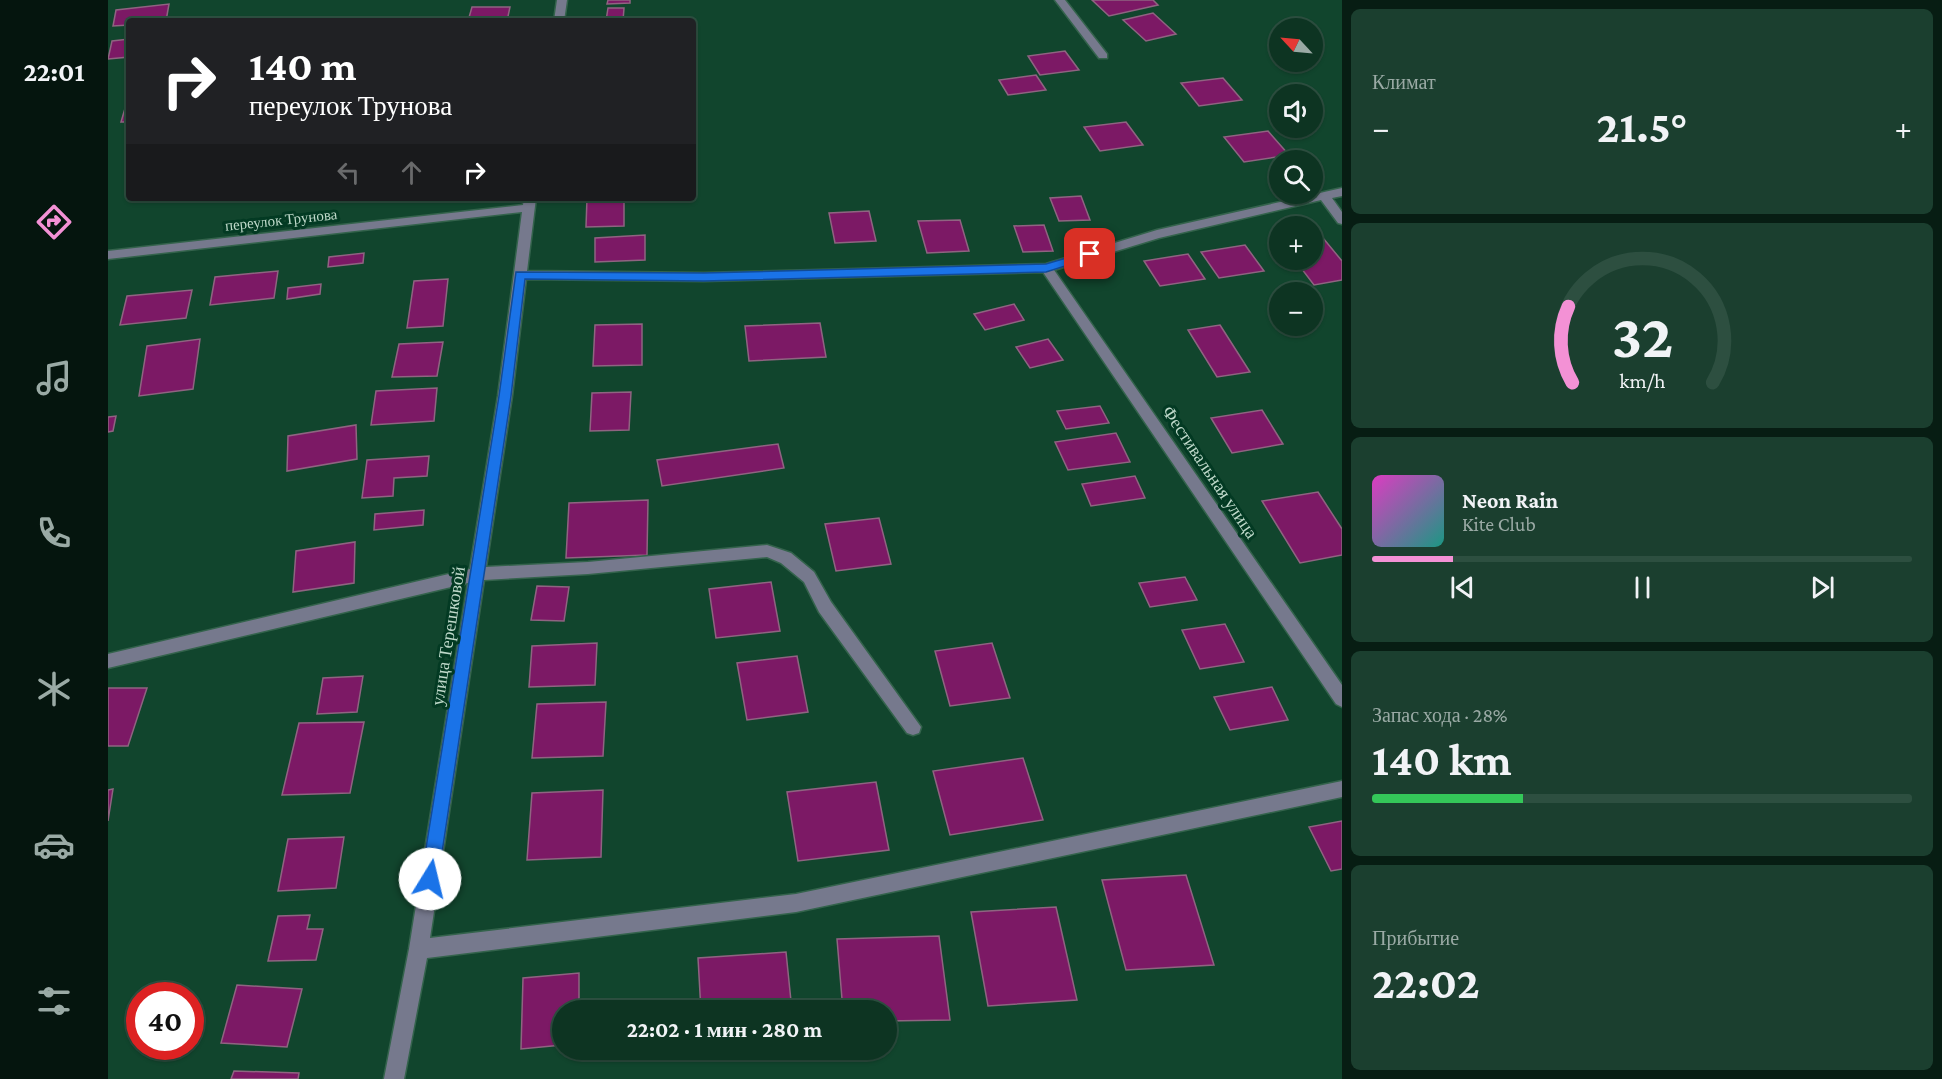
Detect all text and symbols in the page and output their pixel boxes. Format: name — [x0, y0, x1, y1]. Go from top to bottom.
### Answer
north arrow — [1269, 18, 1323, 72]
map controls — [1269, 18, 1323, 336]
icon: right — [150, 42, 228, 120]
text: 140 m — [249, 42, 357, 89]
text: 22:01 — [23, 57, 85, 87]
text: Климат — [1372, 71, 1436, 93]
button: sound — [1269, 84, 1323, 138]
text: переулок Трунова — [249, 91, 452, 121]
text: 21.5° — [1597, 102, 1687, 152]
text: − — [1372, 109, 1389, 146]
text: + — [1895, 109, 1912, 146]
button: search — [1269, 150, 1323, 204]
icon: left — [332, 156, 365, 189]
icon: ahead — [395, 156, 428, 189]
icon: right — [458, 156, 491, 189]
icon: directions — [33, 201, 75, 243]
street label: переулок Трунова — [224, 206, 338, 234]
button: + — [1269, 216, 1323, 270]
pin — [1064, 228, 1115, 279]
icon: arrive — [1073, 237, 1106, 270]
button: − — [1269, 282, 1323, 336]
text: 32 — [1611, 301, 1673, 370]
icon: music — [33, 357, 75, 399]
text: km/h — [1619, 369, 1666, 393]
street label: Фестивальная улица — [1158, 402, 1262, 542]
text: Neon Rain — [1462, 488, 1558, 513]
icon: phone — [33, 512, 75, 554]
text: Kite Club — [1462, 513, 1536, 535]
street label: улица Терешковой — [427, 565, 469, 707]
icon: previous — [1446, 571, 1479, 604]
icon: pause — [1626, 571, 1659, 604]
icon: next — [1806, 571, 1839, 604]
icon: climate — [33, 668, 75, 710]
text: Запас хода · 28% — [1372, 704, 1508, 726]
text: 140 km — [1372, 735, 1512, 785]
icon: car — [33, 824, 75, 866]
position arrow — [398, 847, 462, 911]
text: Прибытие — [1372, 927, 1459, 949]
text: 22:02 — [1372, 958, 1480, 1008]
icon: filters — [33, 980, 75, 1022]
speed limit sign: 40 — [126, 982, 204, 1060]
text: 22:02 · 1 мин · 280 m — [627, 1017, 822, 1042]

